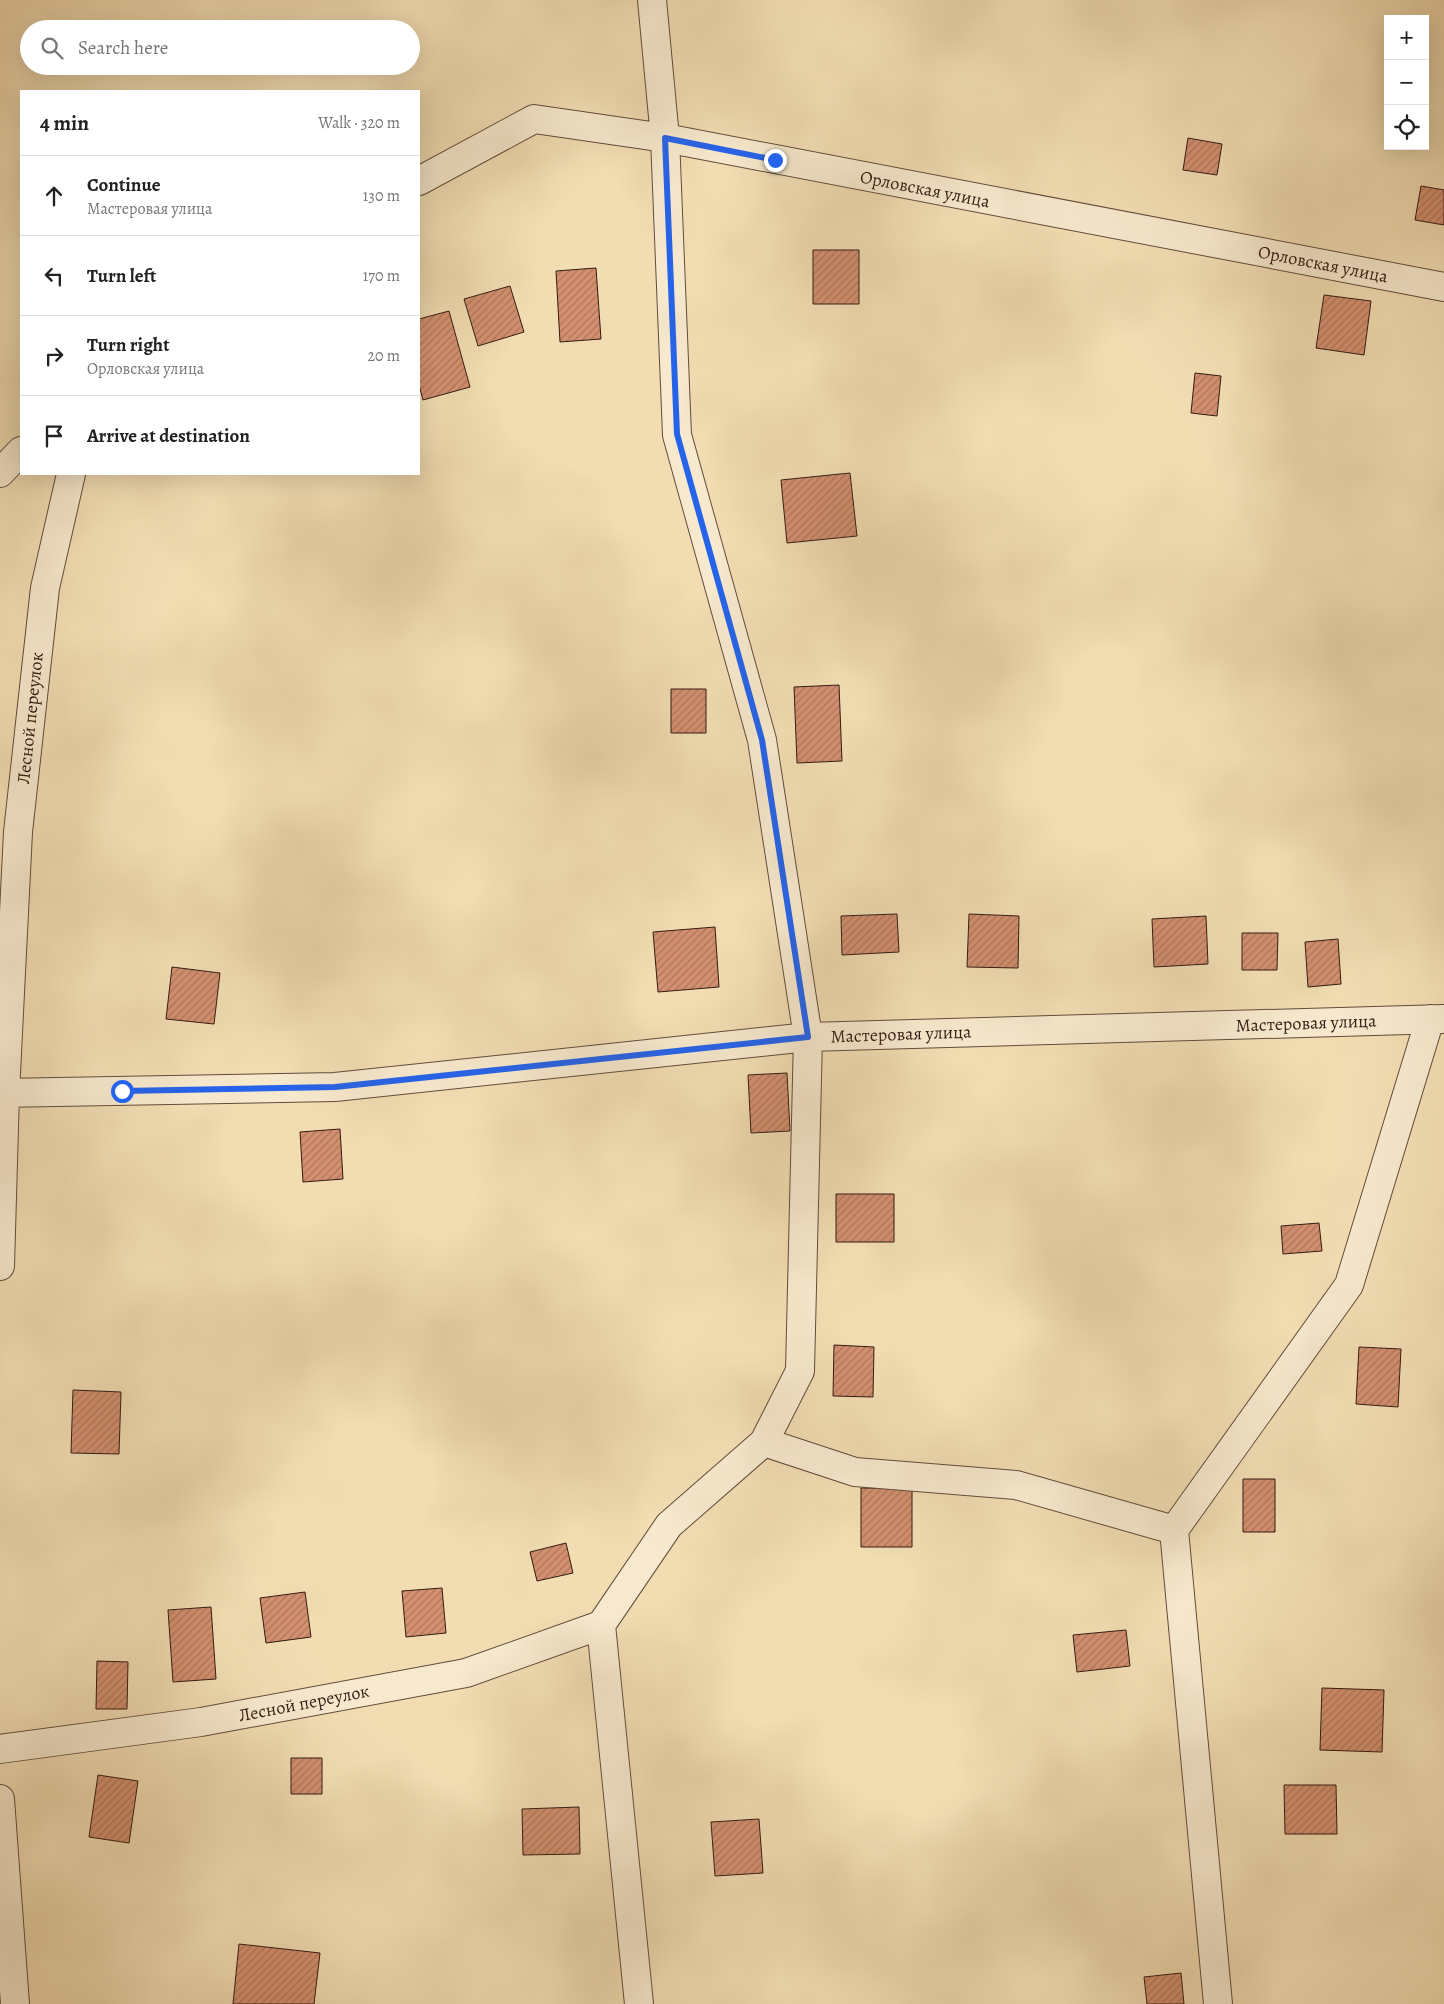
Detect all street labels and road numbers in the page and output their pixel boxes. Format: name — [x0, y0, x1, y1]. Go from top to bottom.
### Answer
street label: Орловская улица — [858, 165, 993, 213]
street label: Орловская улица — [1256, 240, 1391, 288]
street label: Лесной переулок — [11, 651, 49, 785]
street label: Мастеровая улица — [1235, 1009, 1378, 1037]
street label: Мастеровая улица — [830, 1020, 973, 1048]
street label: Лесной переулок — [237, 1679, 371, 1727]

